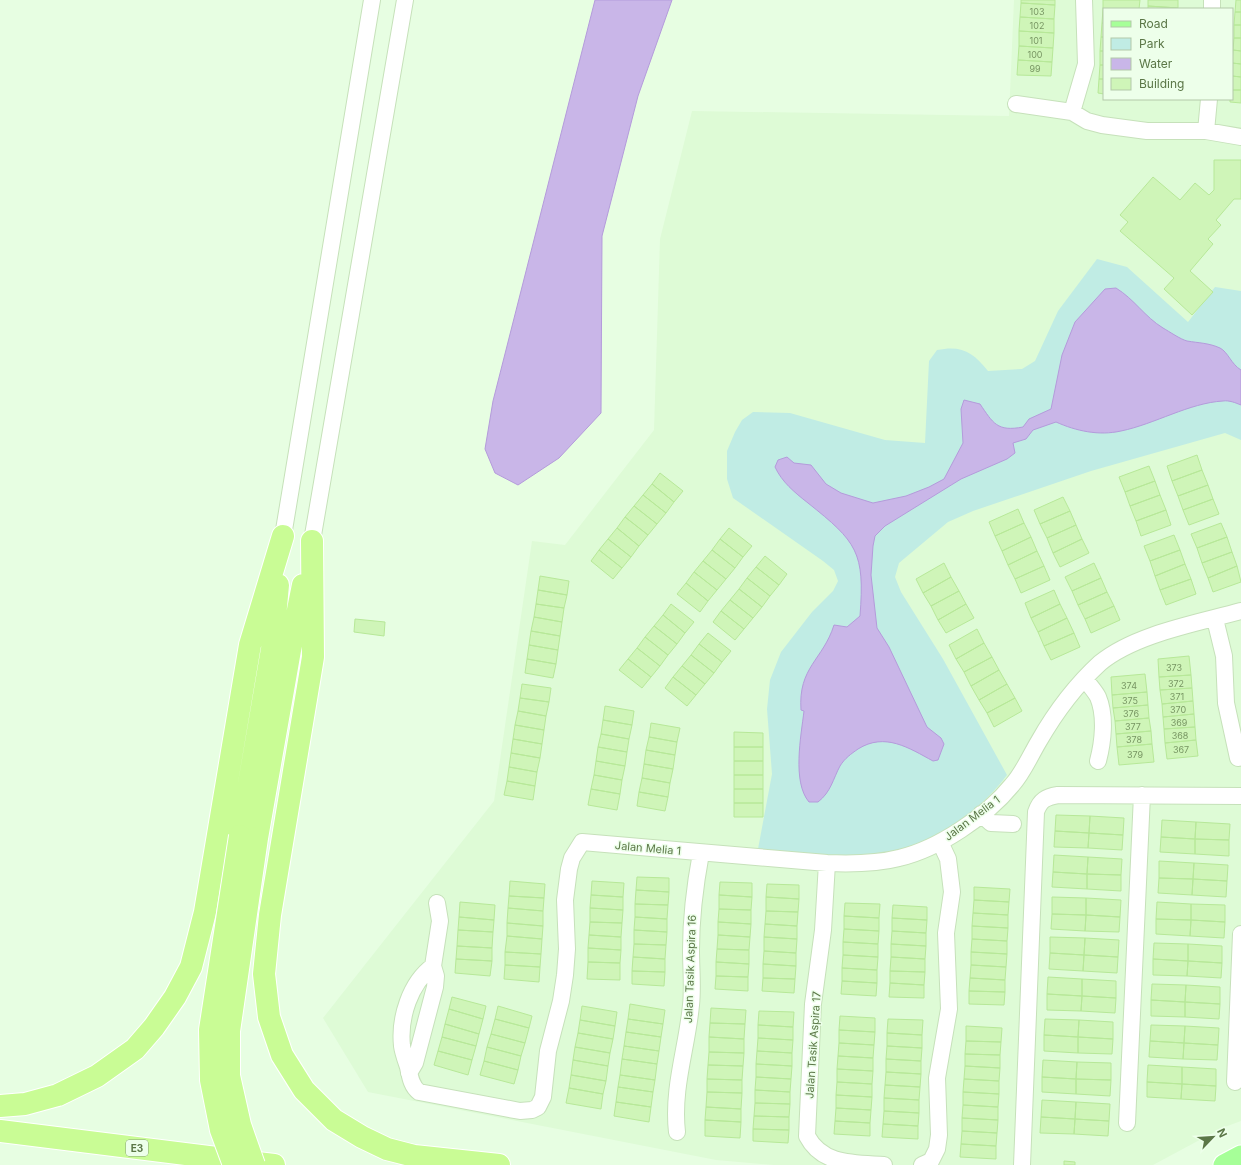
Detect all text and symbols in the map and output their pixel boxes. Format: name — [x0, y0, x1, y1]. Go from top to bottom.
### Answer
house number: 103 — [1030, 6, 1045, 17]
legend — [1103, 8, 1233, 100]
text: Road — [1139, 16, 1168, 31]
house number: 102 — [1030, 20, 1044, 31]
house number: 101 — [1030, 35, 1043, 46]
text: Park — [1139, 36, 1165, 51]
house number: 100 — [1027, 49, 1043, 60]
text: Water — [1139, 56, 1173, 71]
house number: 99 — [1029, 63, 1041, 74]
text: Building — [1139, 76, 1184, 91]
house number: 373 — [1166, 662, 1182, 673]
house number: 372 — [1168, 678, 1184, 689]
house number: 374 — [1121, 680, 1137, 691]
house number: 371 — [1170, 691, 1184, 702]
house number: 375 — [1122, 695, 1138, 706]
house number: 370 — [1170, 704, 1186, 715]
house number: 376 — [1123, 708, 1139, 719]
house number: 369 — [1171, 717, 1188, 728]
house number: 377 — [1125, 721, 1141, 732]
house number: 368 — [1172, 730, 1189, 741]
house number: 378 — [1126, 734, 1142, 745]
house number: 367 — [1173, 744, 1189, 755]
house number: 379 — [1127, 749, 1143, 760]
street label: Jalan Melia 1 — [941, 792, 1003, 844]
street label: Jalan Melia 1 — [614, 838, 682, 858]
street label: Jalan Tasik Aspira 16 — [681, 914, 699, 1023]
street label: Jalan Tasik Aspira 17 — [802, 991, 824, 1099]
north arrow — [1193, 1117, 1233, 1157]
text: N — [1214, 1126, 1230, 1140]
road number: E3 — [126, 1140, 148, 1156]

